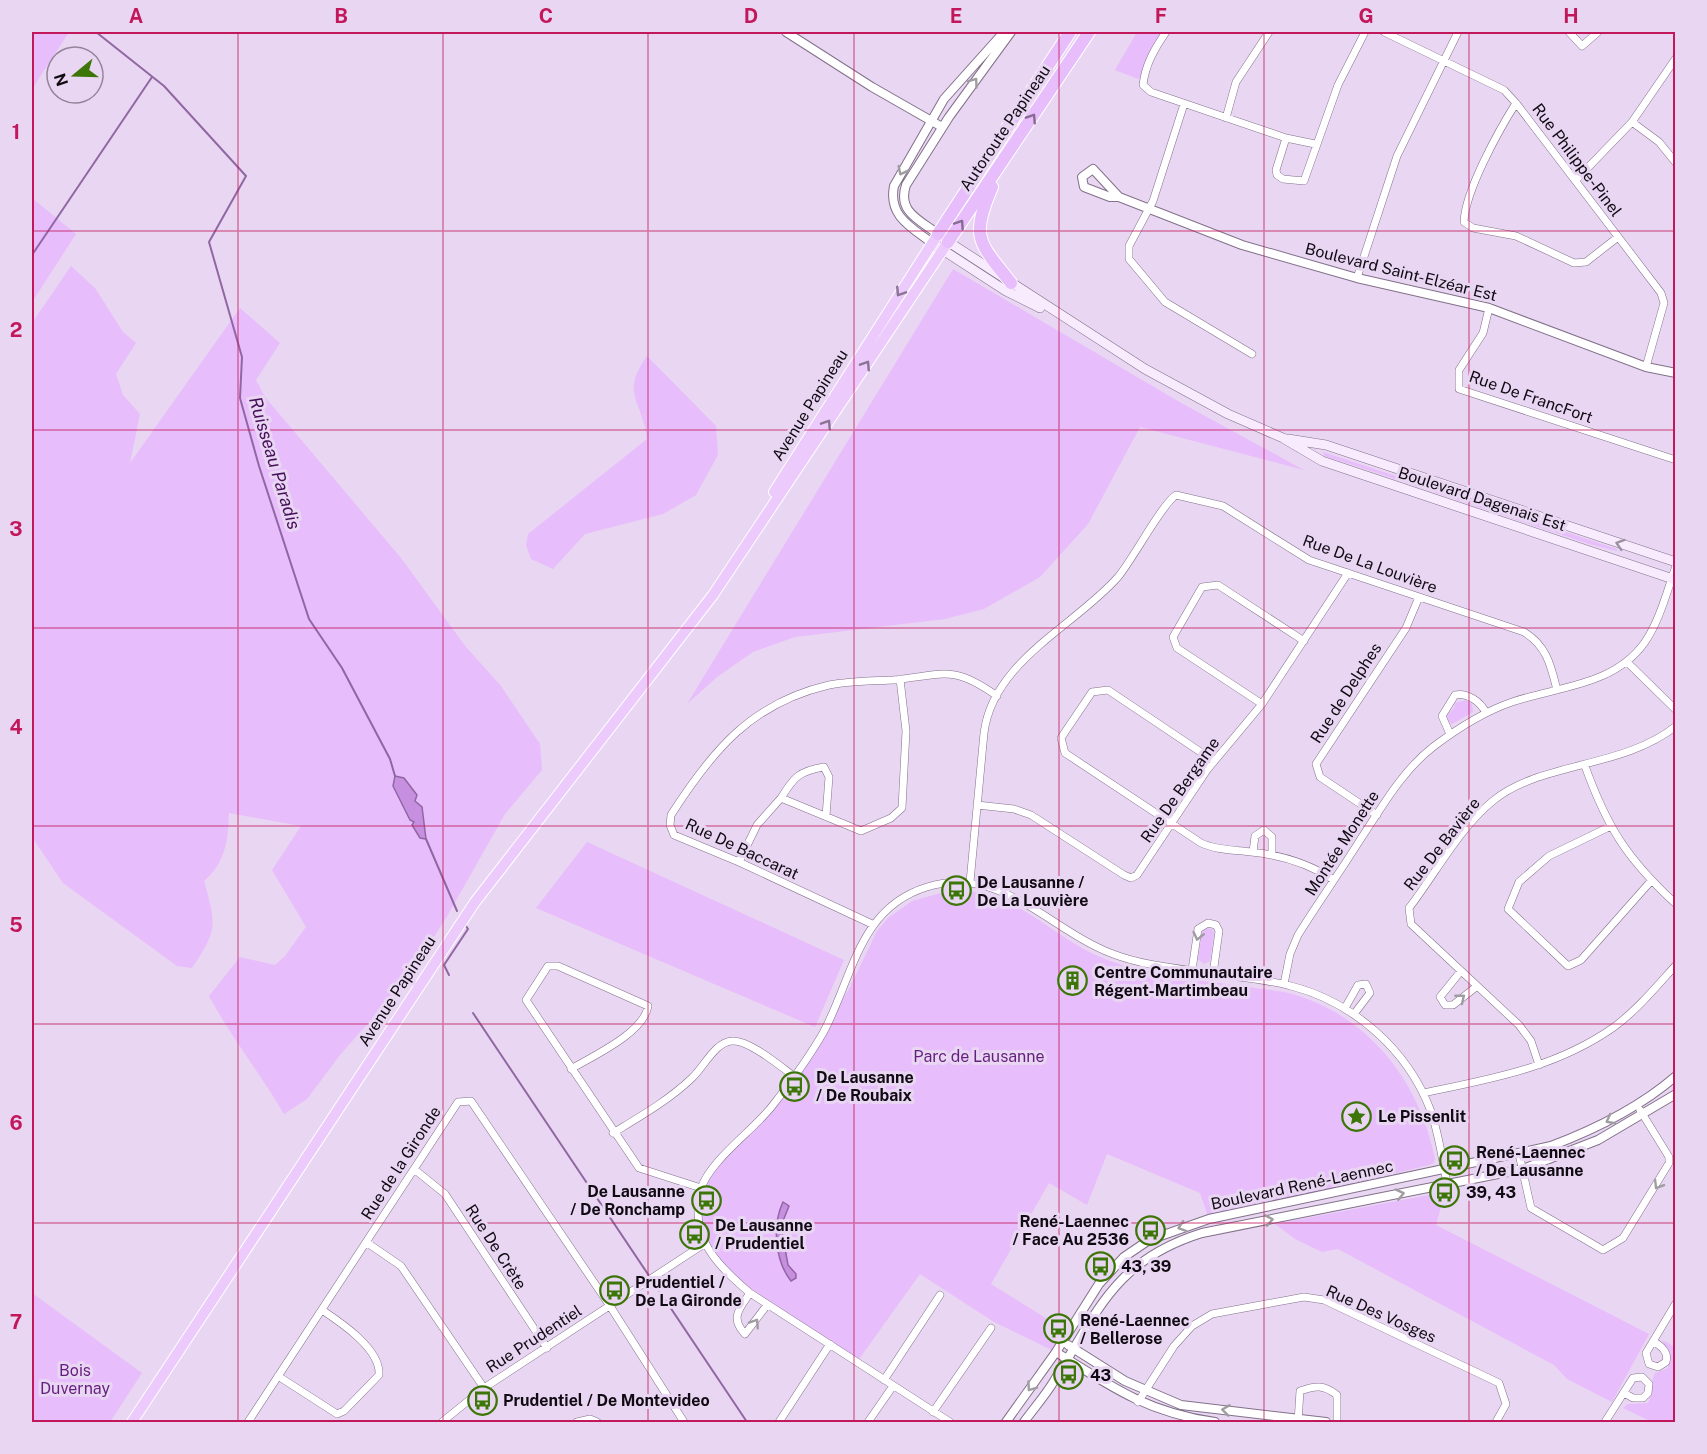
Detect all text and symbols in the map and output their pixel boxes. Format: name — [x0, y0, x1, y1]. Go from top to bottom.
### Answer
text: A — [129, 4, 143, 28]
text: B — [334, 4, 348, 28]
text: C — [539, 4, 553, 28]
text: D — [744, 4, 758, 28]
text: E — [950, 4, 962, 28]
text: F — [1155, 4, 1167, 28]
text: G — [1358, 4, 1374, 28]
text: H — [1563, 4, 1579, 28]
north arrow — [45, 45, 105, 105]
street label: Autoroute Papineau — [956, 61, 1054, 195]
text: N — [50, 71, 72, 89]
one-way arrow — [967, 78, 978, 89]
street label: Rue Philippe-Pinel — [1528, 100, 1626, 220]
one-way arrow — [1025, 114, 1036, 125]
text: 1 — [12, 120, 20, 144]
one-way arrow — [897, 164, 909, 175]
one-way arrow — [953, 220, 965, 230]
street label: Boulevard Saint-Elzéar Est — [1303, 239, 1499, 305]
one-way arrow — [896, 285, 907, 296]
text: 2 — [10, 318, 22, 342]
street label: Avenue Papineau — [768, 346, 852, 464]
one-way arrow — [859, 361, 870, 372]
street label: Rue De FrancFort — [1467, 367, 1595, 427]
water label: Ruisseau Paradis — [245, 394, 305, 532]
one-way arrow — [820, 420, 831, 431]
street label: Boulevard Dagenais Est — [1396, 463, 1568, 535]
text: 3 — [9, 517, 23, 541]
street label: Rue De La Louvière — [1300, 531, 1440, 597]
one-way arrow — [1615, 538, 1626, 551]
street label: Rue de Delphes — [1306, 639, 1386, 747]
text: 4 — [9, 715, 23, 739]
street label: Rue De Bergame — [1137, 734, 1223, 846]
street label: Montée Monette — [1301, 787, 1383, 899]
street label: Rue De Bavière — [1400, 794, 1484, 894]
street label: Rue De Baccarat — [682, 814, 802, 884]
place label: De Lausanne / De La Louvière — [977, 873, 1088, 910]
bus stop icon: De Lausanne / De La Louvière — [940, 875, 972, 907]
text: 5 — [9, 913, 23, 937]
one-way arrow — [1192, 931, 1205, 941]
street label: Avenue Papineau — [354, 932, 440, 1050]
place label: Centre Communautaire Régent-Martimbeau — [1094, 963, 1273, 1000]
building icon: Centre Communautaire Régent-Martimbeau — [1057, 965, 1089, 997]
one-way arrow — [1454, 995, 1465, 1006]
park label: Parc de Lausanne — [913, 1047, 1045, 1066]
place label: De Lausanne / De Roubaix — [816, 1068, 914, 1105]
bus stop icon: De Lausanne / De Roubaix — [779, 1070, 811, 1102]
place icon: Le Pissenlit — [1341, 1100, 1373, 1132]
street label: Rue de la Gironde — [357, 1103, 445, 1223]
place label: Le Pissenlit — [1378, 1107, 1467, 1126]
text: 6 — [9, 1111, 23, 1135]
one-way arrow — [1605, 1113, 1616, 1124]
place label: René-Laennec / De Lausanne — [1476, 1143, 1586, 1180]
bus stop icon: René-Laennec / De Lausanne — [1439, 1145, 1471, 1177]
street label: Boulevard René-Laennec — [1209, 1156, 1395, 1214]
bus stop icon: 39, 43 — [1429, 1176, 1461, 1208]
one-way arrow — [1653, 1179, 1665, 1189]
place label: De Lausanne / De Ronchamp — [570, 1182, 685, 1219]
place label: 39, 43 — [1466, 1183, 1516, 1202]
bus stop icon: De Lausanne / De Ronchamp — [690, 1184, 722, 1216]
one-way arrow — [1395, 1188, 1405, 1201]
street label: Rue De Crète — [461, 1201, 531, 1293]
place label: René-Laennec / Face Au 2536 — [1012, 1212, 1129, 1249]
bus stop icon: René-Laennec / Face Au 2536 — [1134, 1214, 1166, 1246]
one-way arrow — [1264, 1214, 1274, 1227]
place label: De Lausanne / Prudentiel — [715, 1216, 813, 1253]
bus stop icon: De Lausanne / Prudentiel — [678, 1218, 710, 1250]
one-way arrow — [1177, 1220, 1188, 1232]
bus stop icon: 43, 39 — [1084, 1250, 1116, 1282]
place label: 43, 39 — [1121, 1257, 1171, 1276]
place label: Prudentiel / De La Gironde — [635, 1273, 742, 1310]
bus stop icon: Prudentiel / De La Gironde — [598, 1275, 630, 1307]
street label: Rue Des Vosges — [1323, 1281, 1439, 1347]
street label: Rue Prudentiel — [483, 1301, 585, 1377]
text: 7 — [10, 1310, 22, 1334]
place label: René-Laennec / Bellerose — [1080, 1311, 1190, 1348]
bus stop icon: René-Laennec / Bellerose — [1043, 1313, 1075, 1345]
one-way arrow — [747, 1319, 759, 1329]
bus stop icon: 43 — [1053, 1359, 1085, 1391]
park label: Bois Duvernay — [40, 1361, 110, 1398]
place label: 43 — [1090, 1366, 1111, 1385]
one-way arrow — [1027, 1381, 1038, 1392]
bus stop icon: Prudentiel / De Montevideo — [466, 1384, 498, 1416]
place label: Prudentiel / De Montevideo — [503, 1391, 710, 1410]
one-way arrow — [1221, 1404, 1231, 1417]

